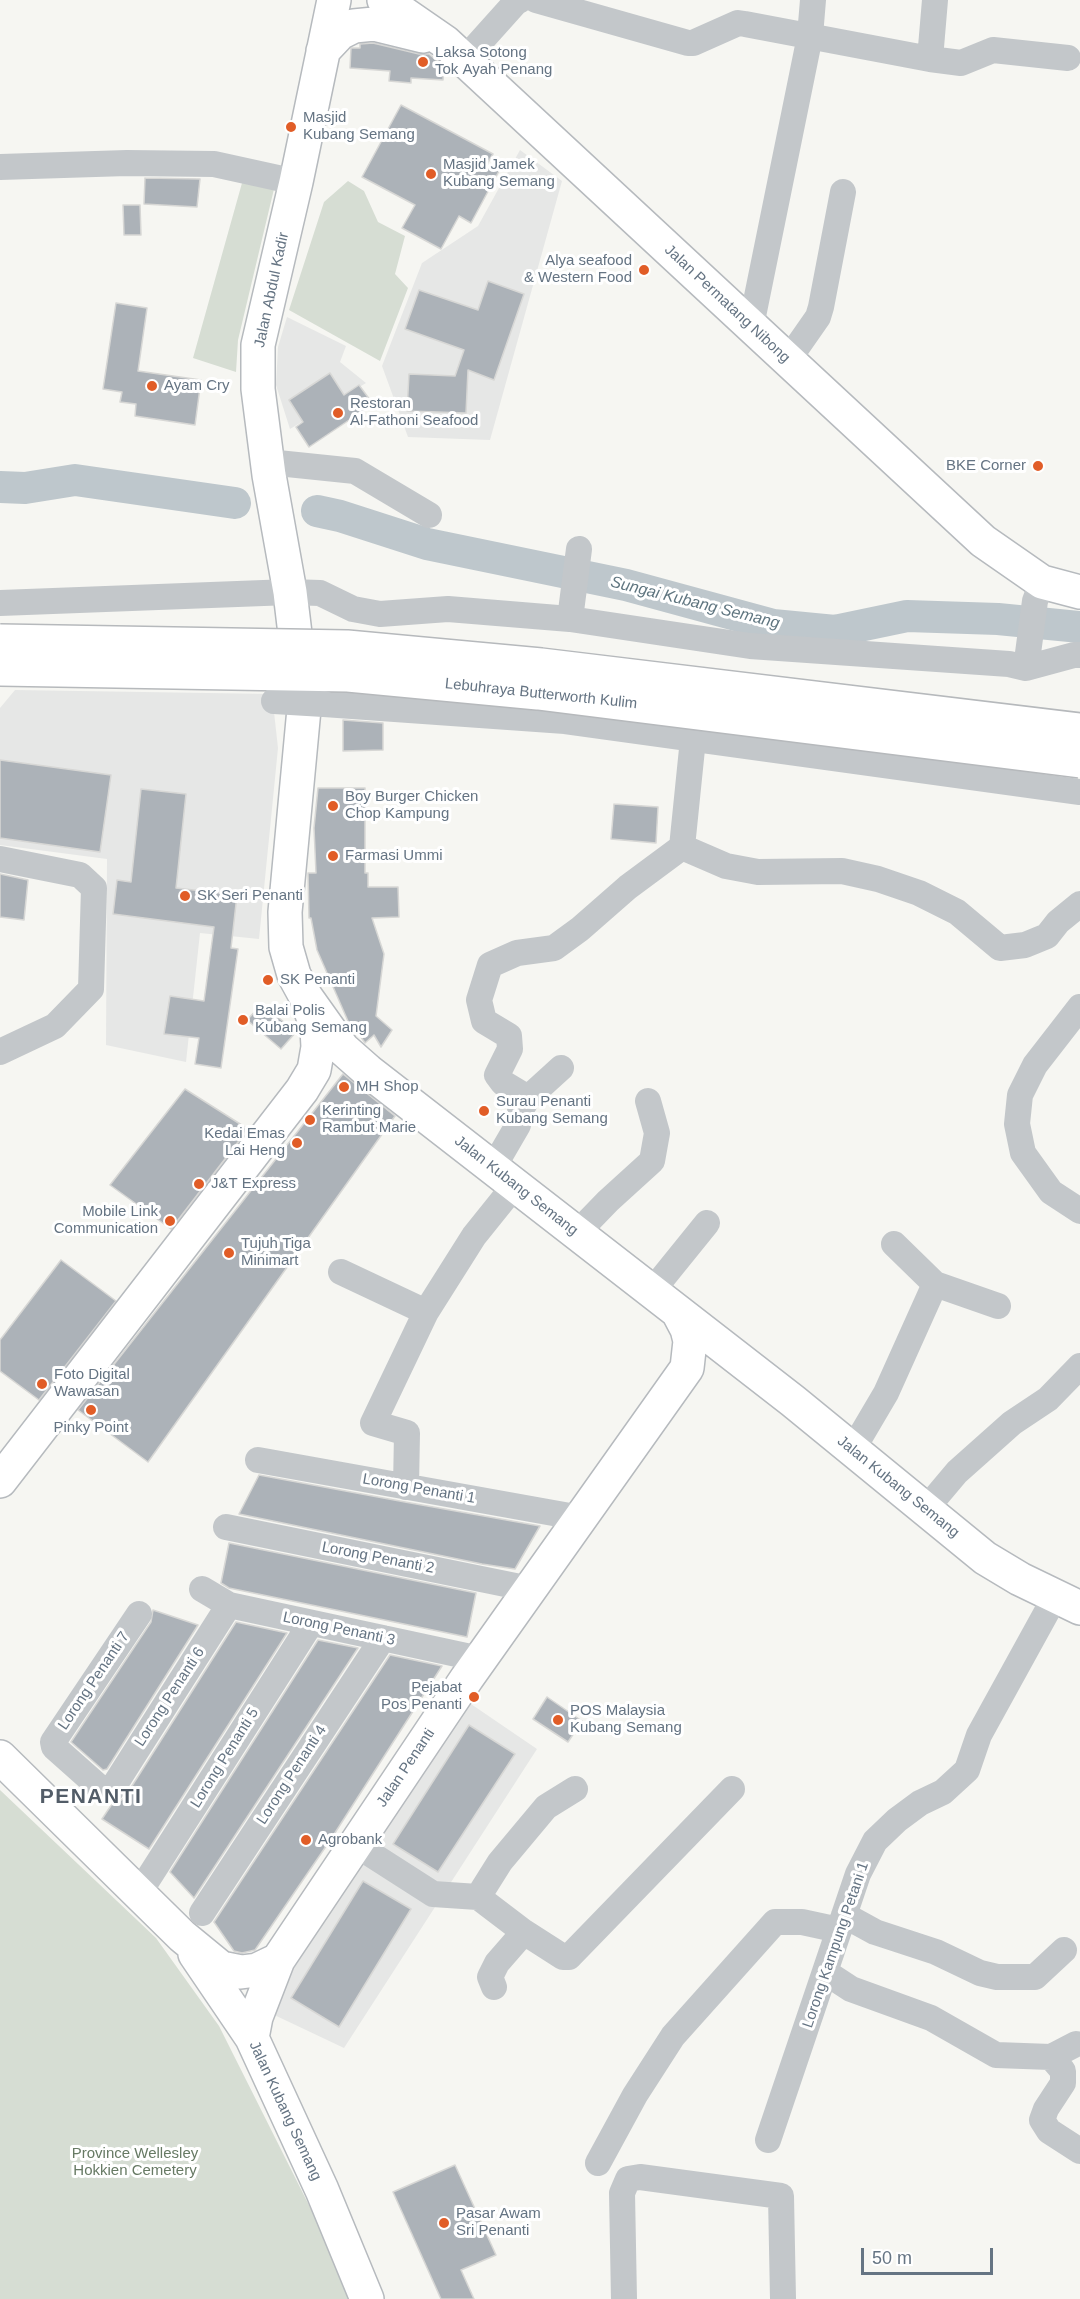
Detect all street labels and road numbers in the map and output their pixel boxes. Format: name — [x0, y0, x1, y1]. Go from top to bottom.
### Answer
street label: Jalan Abdul Kadir — [251, 231, 293, 349]
street label: Jalan Permatang Nibong — [660, 241, 794, 367]
street label: Lebuhraya Butterworth Kulim — [444, 675, 638, 713]
street label: Jalan Kubang Semang — [451, 1132, 581, 1240]
street label: Jalan Kubang Semang — [833, 1432, 963, 1542]
street label: Lorong Penanti 1 — [361, 1470, 477, 1508]
street label: Lorong Penanti 2 — [320, 1538, 436, 1578]
street label: Lorong Penanti 3 — [281, 1608, 397, 1650]
street label: Lorong Penanti 7 — [55, 1629, 133, 1733]
street label: Lorong Penanti 6 — [131, 1644, 209, 1750]
street label: Lorong Penanti 5 — [187, 1705, 263, 1811]
street label: Lorong Penanti 4 — [253, 1722, 331, 1828]
street label: Jalan Penanti — [373, 1725, 439, 1811]
street label: Lorong Kampung Petani 1 — [799, 1860, 873, 2030]
street label: Jalan Kubang Semang — [245, 2038, 325, 2184]

